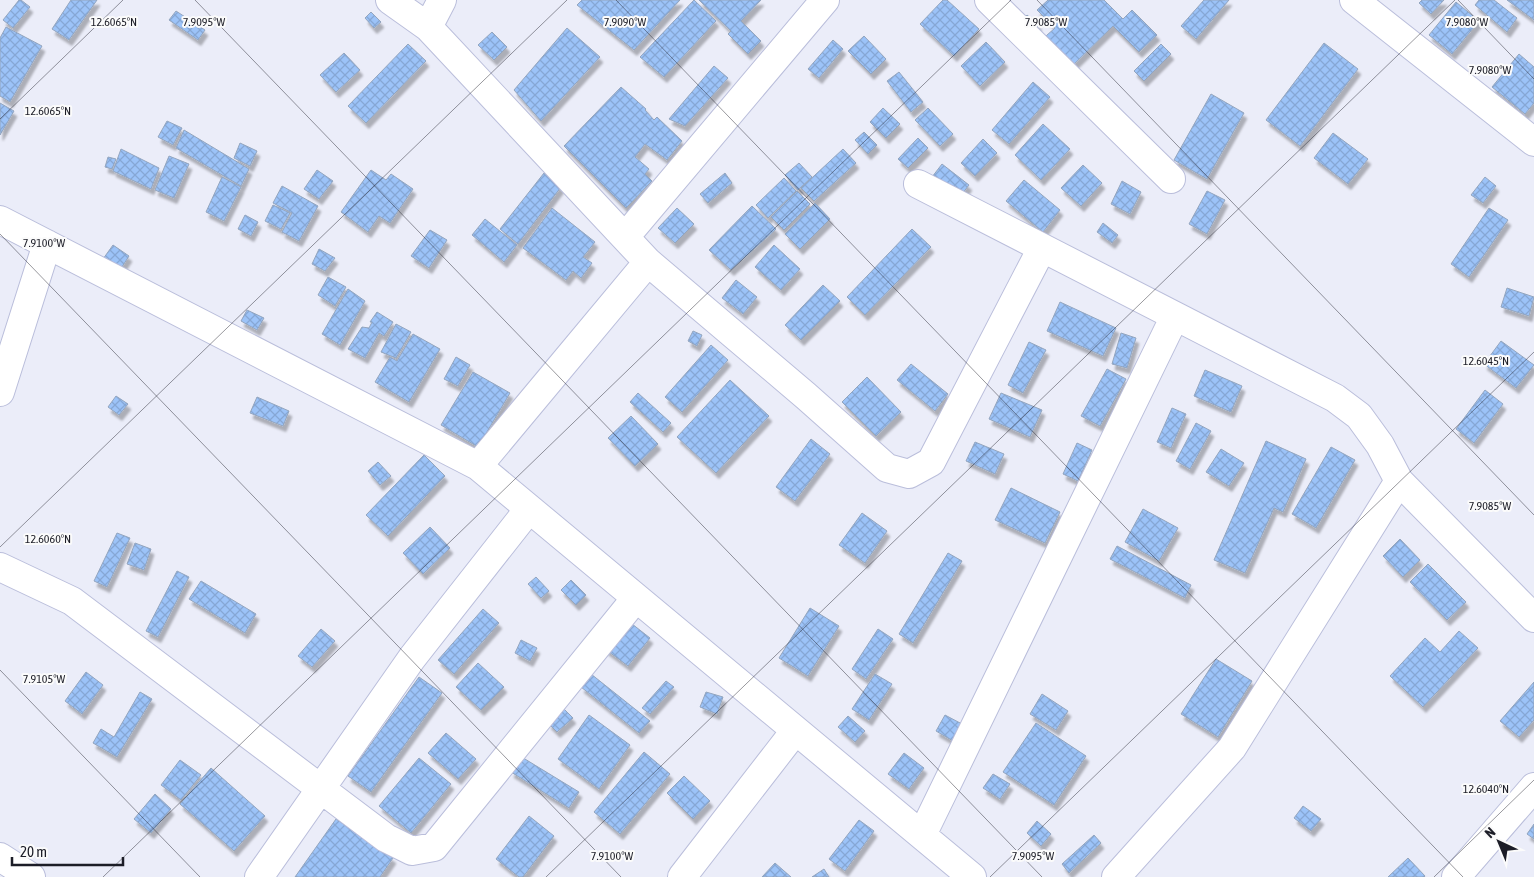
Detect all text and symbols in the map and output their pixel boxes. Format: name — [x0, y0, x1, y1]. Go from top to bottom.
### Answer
text: 12.6065°N — [91, 15, 137, 29]
text: 7.9095°W — [183, 15, 225, 29]
text: 7.9090°W — [604, 15, 646, 29]
text: 7.9085°W — [1025, 15, 1067, 29]
text: 7.9080°W — [1446, 15, 1488, 29]
text: 7.9080°W — [1469, 63, 1511, 77]
text: 12.6065°N — [25, 104, 71, 118]
text: 7.9100°W — [23, 236, 65, 250]
text: 12.6045°N — [1463, 354, 1509, 368]
text: 7.9085°W — [1469, 499, 1511, 513]
text: 12.6060°N — [25, 532, 71, 546]
text: 7.9105°W — [23, 672, 65, 686]
text: 12.6040°N — [1463, 782, 1509, 796]
north arrow — [1474, 817, 1524, 867]
text: N — [1481, 824, 1498, 841]
scale bar — [12, 834, 124, 866]
text: 20 m — [20, 843, 47, 860]
text: 7.9100°W — [591, 849, 633, 863]
text: 7.9095°W — [1012, 849, 1054, 863]

